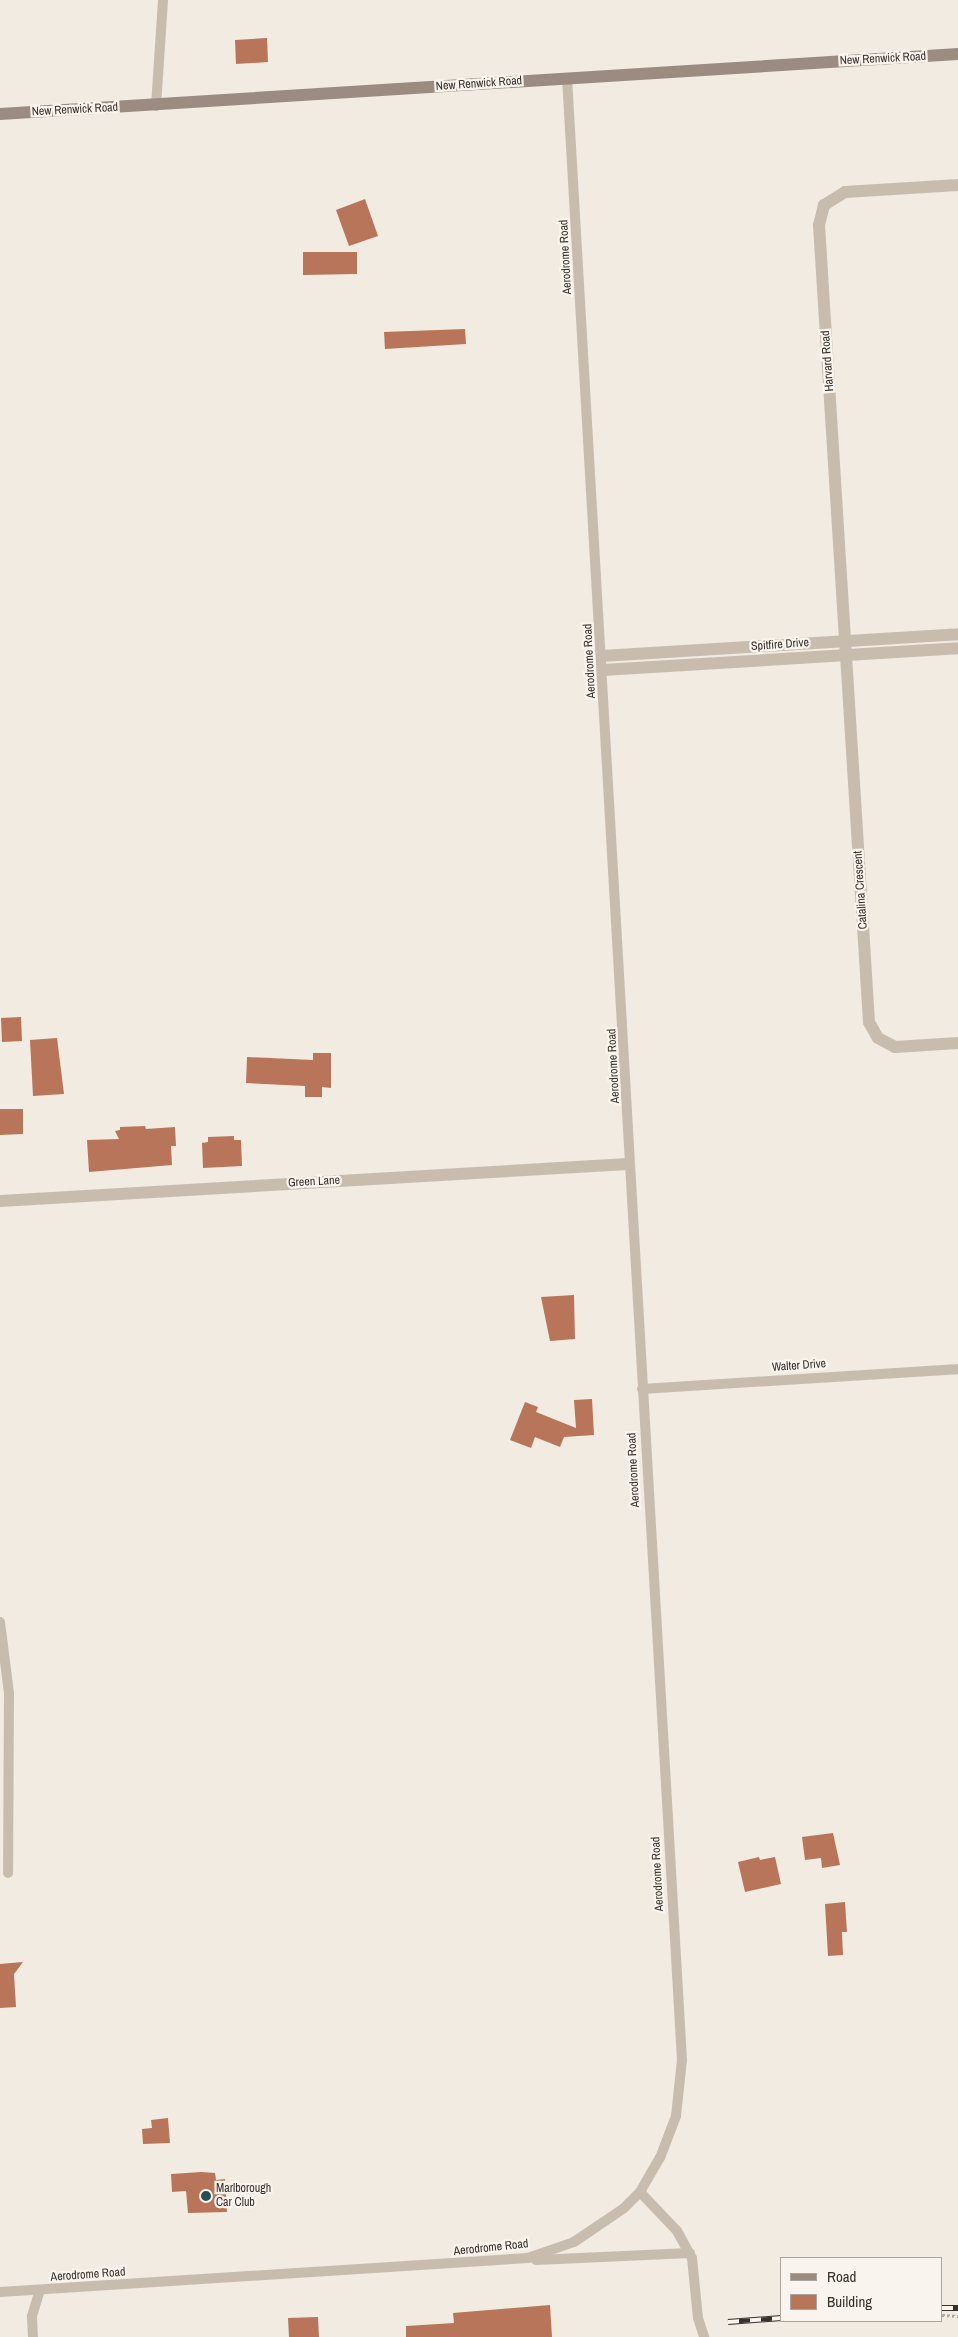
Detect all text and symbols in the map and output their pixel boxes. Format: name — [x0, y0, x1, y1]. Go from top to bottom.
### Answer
street label: New Renwick Road — [839, 50, 927, 68]
street label: New Renwick Road — [435, 74, 523, 94]
street label: New Renwick Road — [31, 101, 119, 119]
street label: Aerodrome Road — [557, 219, 575, 295]
street label: Harvard Road — [819, 330, 837, 392]
street label: Aerodrome Road — [581, 623, 599, 699]
street label: Spitfire Drive — [751, 636, 809, 654]
street label: Catalina Crescent — [851, 850, 871, 930]
street label: Aerodrome Road — [605, 1028, 623, 1104]
street label: Green Lane — [288, 1173, 340, 1191]
street label: Walter Drive — [771, 1357, 827, 1375]
street label: Aerodrome Road — [625, 1432, 643, 1508]
street label: Aerodrome Road — [649, 1836, 667, 1912]
place label: Marlborough Car Club — [216, 2182, 271, 2210]
marker: Marlborough Car Club — [200, 2190, 212, 2202]
street label: Aerodrome Road — [453, 2237, 529, 2259]
legend — [780, 2257, 943, 2322]
street label: Aerodrome Road — [50, 2265, 126, 2285]
text: Road — [827, 2266, 856, 2287]
text: Building — [827, 2291, 872, 2312]

